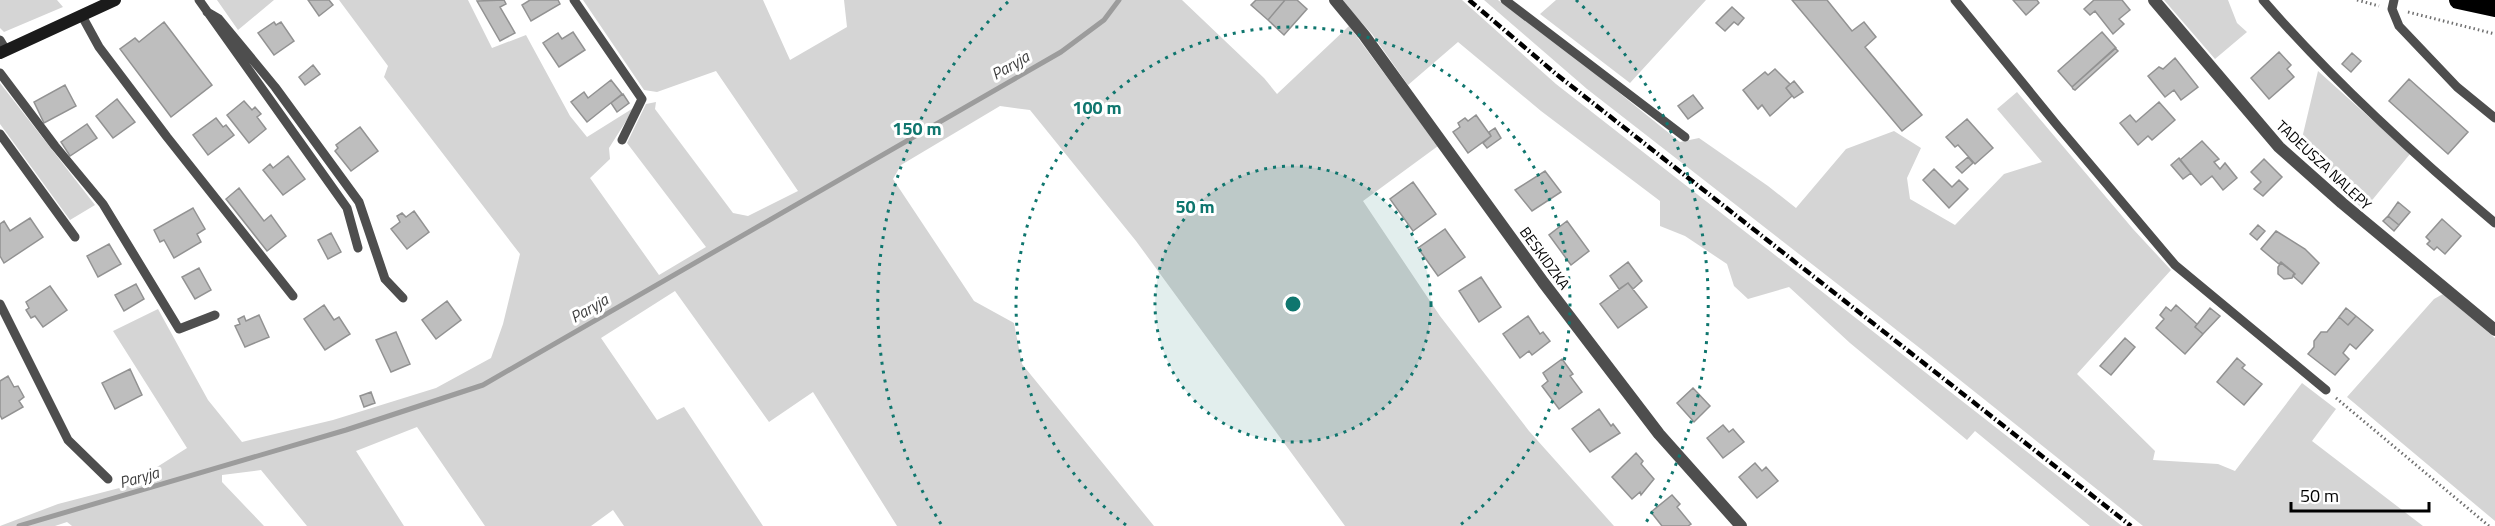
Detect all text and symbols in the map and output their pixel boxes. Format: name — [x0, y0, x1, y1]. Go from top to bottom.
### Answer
water label: Paryja — [987, 44, 1034, 85]
text: 100 m — [1072, 94, 1122, 121]
text: 150 m — [892, 115, 942, 142]
street label: TADEUSZA NALEPY — [2271, 115, 2377, 215]
text: 50 m — [1175, 193, 1215, 220]
street label: BESKIDZKA — [1514, 222, 1576, 294]
water label: Paryja — [566, 287, 613, 328]
centre of rings — [1283, 294, 1303, 314]
water label: Paryja — [116, 460, 163, 494]
scale bar — [2291, 475, 2429, 513]
text: 50 m — [2300, 482, 2339, 509]

